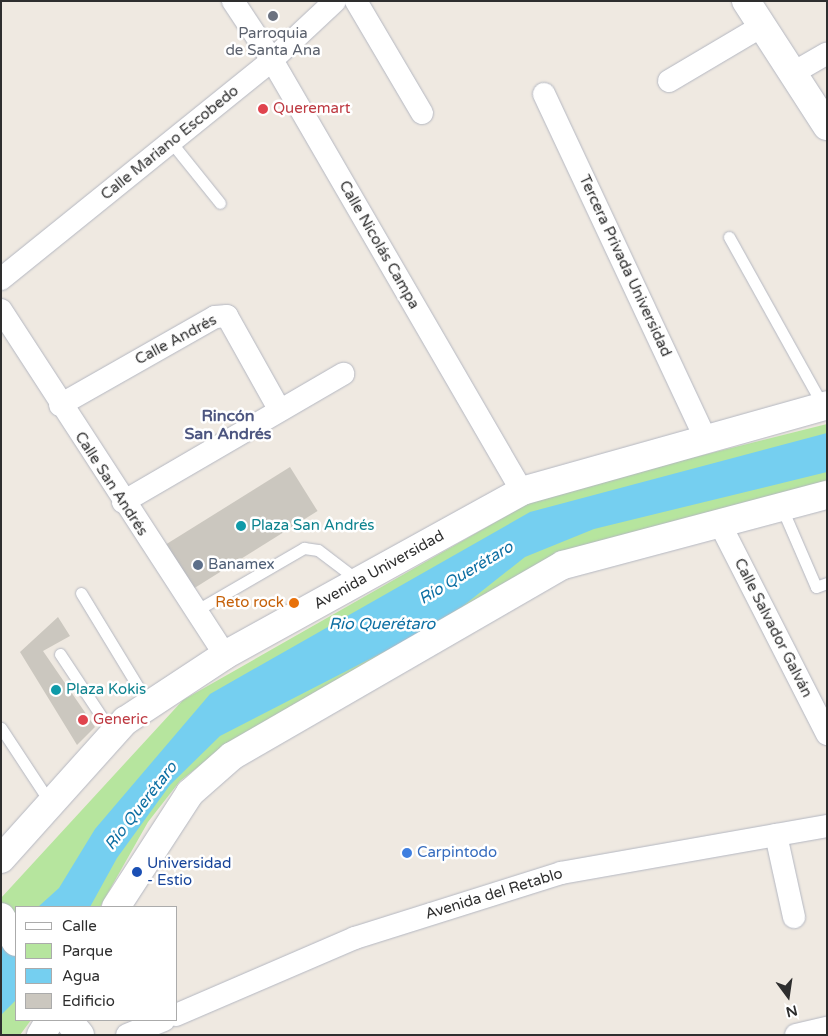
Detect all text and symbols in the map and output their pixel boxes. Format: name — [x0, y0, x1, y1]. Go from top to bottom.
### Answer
marker: Parroquia de Santa Ana — [267, 10, 279, 22]
place label: Parroquia de Santa Ana — [225, 24, 321, 59]
street label: Calle Mariano Escobedo — [98, 82, 242, 204]
place label: Queremart — [273, 100, 350, 118]
marker: Queremart — [257, 103, 269, 115]
street label: Tercera Privada Universidad — [575, 172, 675, 360]
street label: Calle Nicolás Campa — [335, 178, 423, 312]
street label: Calle Andrés — [132, 311, 220, 369]
district label: Rincón San Andrés — [184, 406, 272, 444]
street label: Calle San Andrés — [71, 429, 151, 539]
place label: Plaza San Andrés — [251, 517, 375, 535]
marker: Plaza San Andrés — [235, 520, 247, 532]
street label: Avenida Universidad — [311, 527, 447, 613]
water label: Río Querétaro — [415, 537, 517, 609]
street label: Calle Salvador Galván — [730, 555, 816, 701]
place label: Banamex — [208, 556, 275, 574]
marker: Banamex — [192, 559, 204, 571]
place label: Reto rock — [215, 594, 284, 612]
marker: Reto rock — [288, 597, 300, 609]
water label: Rio Querétaro — [329, 614, 435, 634]
place label: Plaza Kokis — [66, 681, 146, 699]
marker: Plaza Kokis — [50, 684, 62, 696]
place label: Generic — [93, 711, 148, 729]
marker: Generic — [77, 714, 89, 726]
water label: Río Querétaro — [101, 758, 181, 854]
place label: Carpintodo — [417, 844, 497, 862]
marker: Carpintodo — [401, 847, 413, 859]
place label: Universidad - Estio — [147, 854, 231, 889]
street label: Avenida del Retablo — [423, 865, 565, 923]
marker: Universidad - Estio — [131, 866, 143, 878]
legend — [15, 906, 178, 1021]
text: Calle — [62, 917, 97, 935]
text: Parque — [62, 942, 113, 960]
text: Agua — [62, 967, 100, 985]
north arrow — [763, 971, 813, 1021]
text: Edificio — [62, 992, 115, 1010]
text: N — [784, 1001, 799, 1021]

